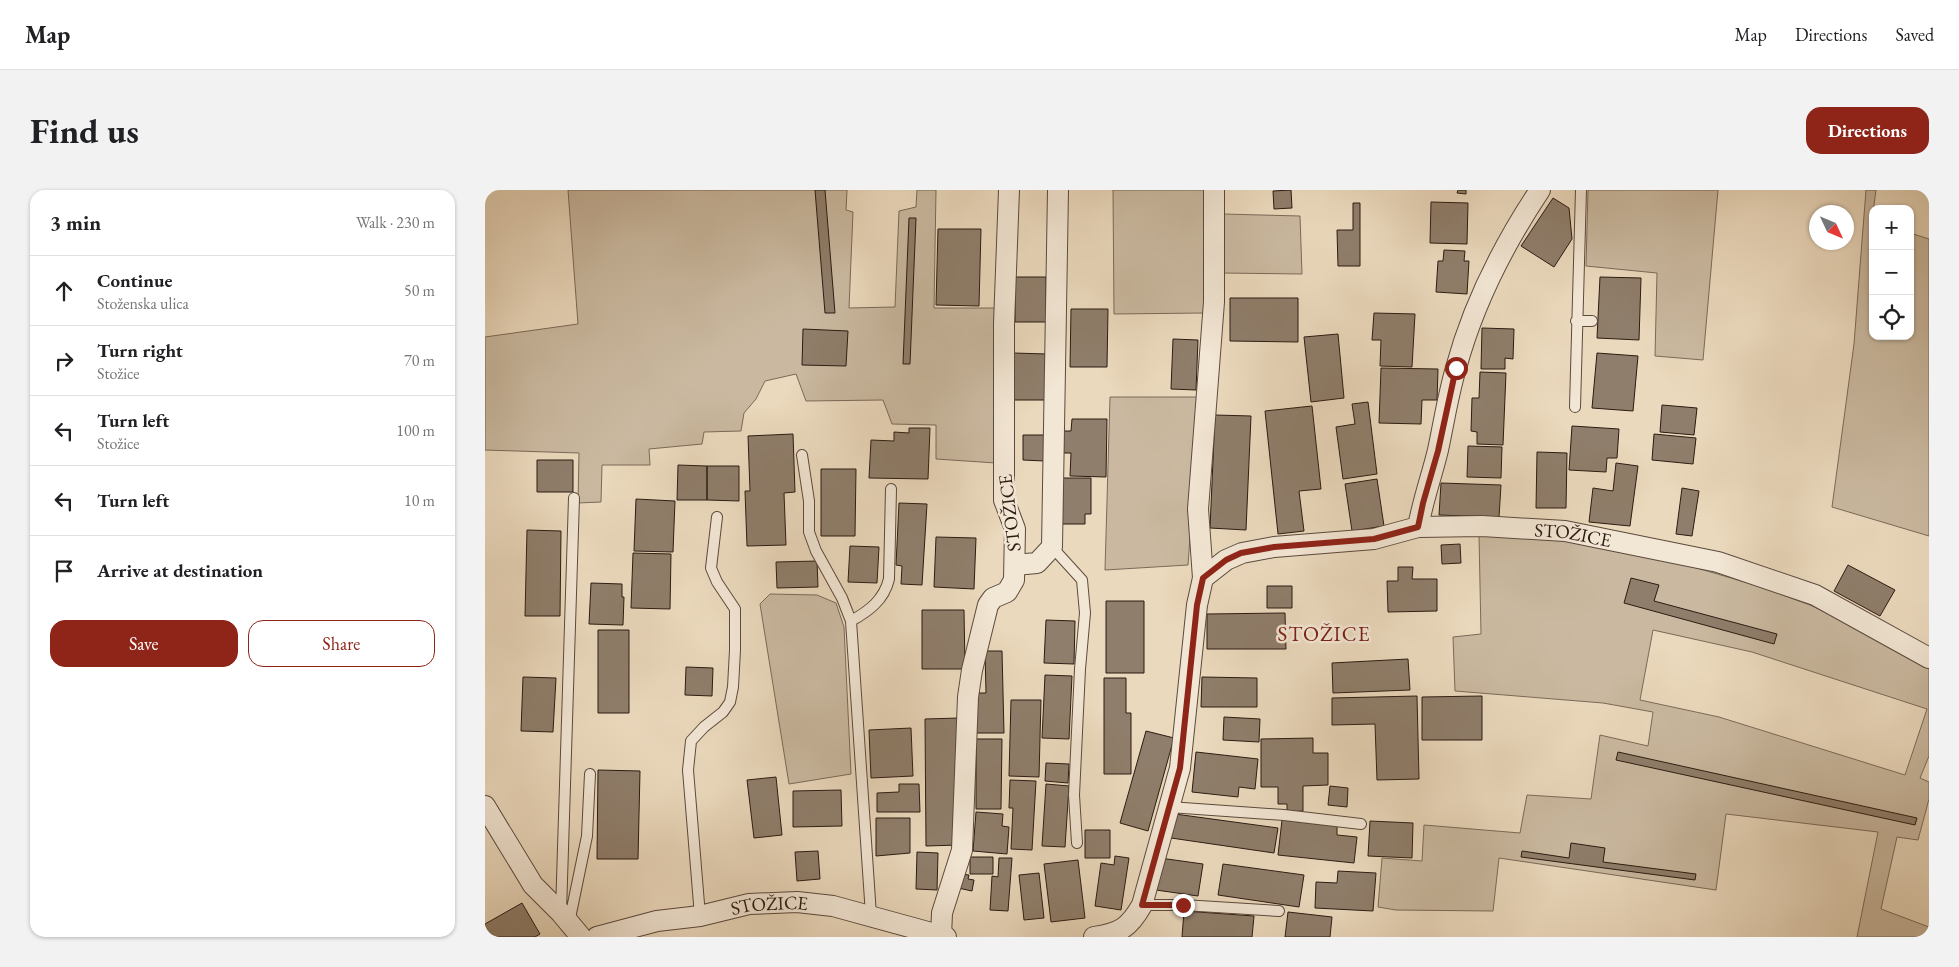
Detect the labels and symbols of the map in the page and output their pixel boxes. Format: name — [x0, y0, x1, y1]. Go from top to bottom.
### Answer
north arrow — [1809, 205, 1854, 250]
route start — [1445, 357, 1468, 380]
street label: STOŽICE — [992, 473, 1027, 553]
street label: STOŽICE — [1534, 517, 1614, 553]
district label: STOŽICE — [1278, 620, 1371, 647]
street label: STOŽICE — [728, 890, 810, 921]
route end — [1172, 894, 1195, 917]

